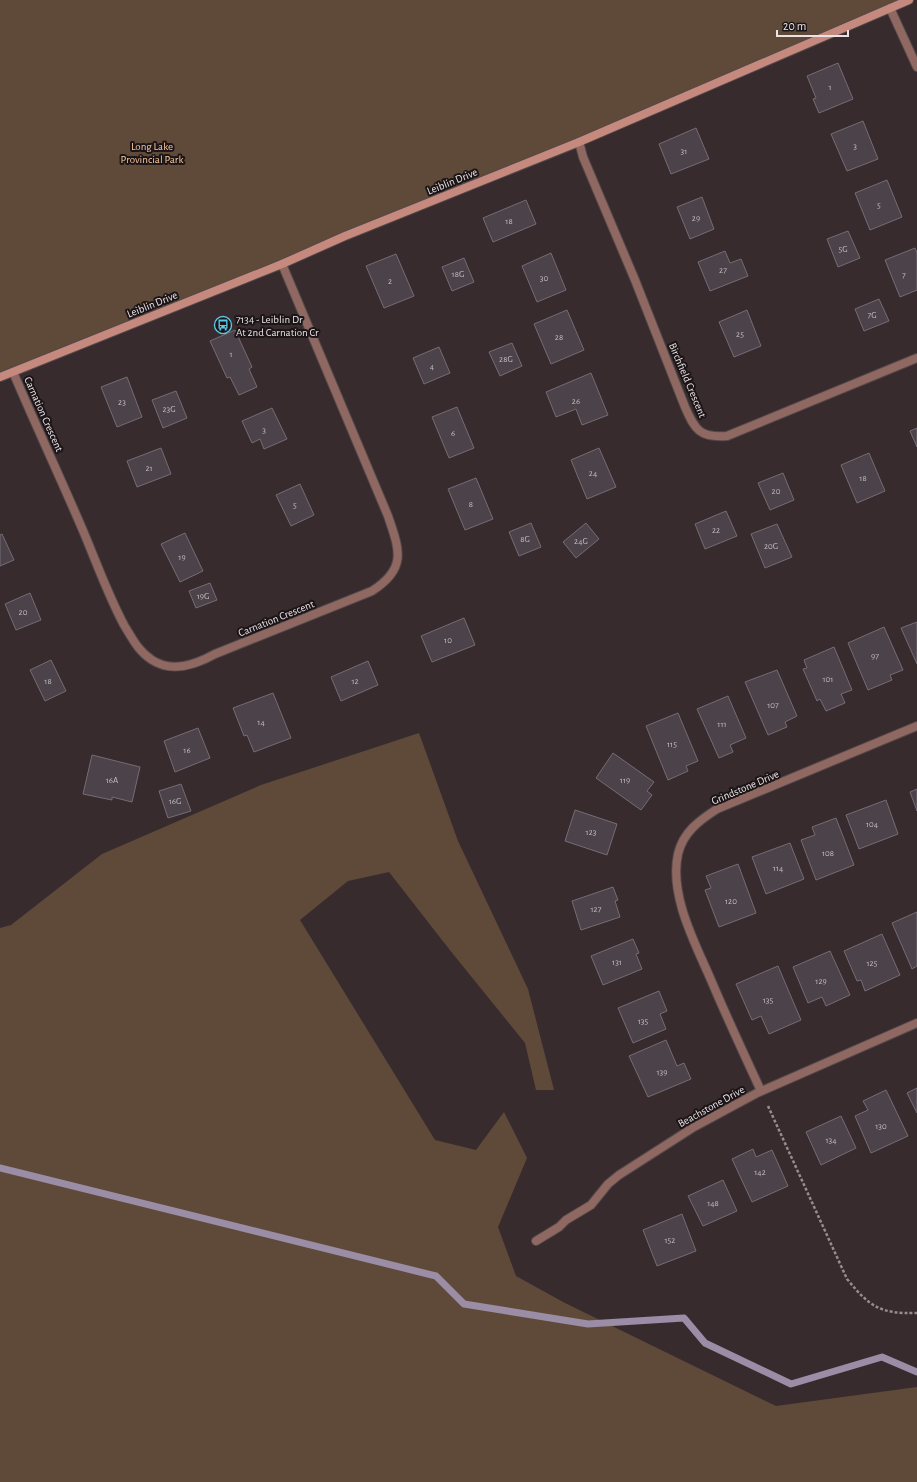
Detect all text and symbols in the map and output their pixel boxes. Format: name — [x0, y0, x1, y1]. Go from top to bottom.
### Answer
scale bar — [777, 12, 848, 38]
text: 20 m — [783, 20, 806, 32]
house number: 1 — [828, 83, 832, 92]
park label: Long Lake Provincial Park — [121, 141, 183, 165]
house number: 3 — [853, 142, 857, 151]
house number: 31 — [681, 147, 687, 156]
street label: Leiblin Drive — [425, 166, 479, 197]
house number: 5 — [877, 201, 881, 210]
house number: 29 — [692, 214, 700, 223]
house number: 18 — [505, 217, 513, 226]
house number: 5G — [838, 245, 848, 254]
house number: 27 — [719, 266, 727, 275]
house number: 18G — [452, 270, 464, 279]
house number: 7 — [902, 271, 906, 280]
house number: 30 — [540, 274, 548, 283]
house number: 2 — [388, 277, 392, 286]
street label: Leiblin Drive — [125, 289, 179, 320]
house number: 7G — [867, 311, 877, 320]
place label: 7134 - Leiblin Dr At 2nd Carnation Cr — [236, 314, 319, 338]
bus stop icon: 7134 - Leiblin Dr At 2nd Carnation Cr — [213, 315, 233, 335]
house number: 25 — [736, 330, 744, 339]
house number: 28 — [555, 333, 563, 342]
street label: Birchfield Crescent — [667, 341, 708, 420]
house number: 1 — [229, 350, 233, 359]
house number: 28G — [499, 355, 513, 364]
house number: 4 — [430, 362, 435, 371]
street label: Carnation Crescent — [22, 375, 65, 454]
house number: 26 — [572, 397, 580, 406]
house number: 23 — [118, 398, 126, 407]
house number: 23G — [162, 405, 176, 414]
house number: 3 — [262, 426, 266, 435]
house number: 6 — [451, 429, 455, 438]
house number: 21 — [145, 464, 153, 473]
house number: 24 — [589, 469, 598, 478]
house number: 18 — [859, 474, 867, 483]
house number: 20 — [772, 487, 781, 496]
house number: 8 — [469, 500, 473, 509]
house number: 5 — [293, 501, 297, 510]
house number: 22 — [712, 526, 720, 535]
house number: 8G — [520, 535, 530, 544]
house number: 24G — [574, 537, 588, 546]
house number: 20G — [764, 542, 778, 551]
house number: 19 — [178, 553, 186, 562]
house number: 19G — [197, 592, 209, 601]
street label: Carnation Crescent — [237, 598, 316, 639]
house number: 20 — [19, 608, 28, 617]
house number: 10 — [444, 636, 452, 645]
house number: 97 — [871, 652, 879, 661]
house number: 101 — [823, 675, 833, 684]
house number: 18 — [44, 677, 52, 686]
house number: 12 — [351, 677, 359, 686]
house number: 107 — [767, 701, 779, 710]
house number: 14 — [257, 718, 265, 727]
house number: 111 — [717, 720, 727, 729]
house number: 115 — [667, 740, 677, 749]
house number: 16 — [183, 746, 191, 755]
street label: Grindstone Drive — [710, 768, 781, 807]
house number: 16A — [106, 776, 118, 785]
house number: 119 — [620, 776, 630, 785]
house number: 16G — [169, 797, 181, 806]
house number: 104 — [866, 820, 879, 829]
house number: 123 — [586, 828, 597, 837]
house number: 108 — [822, 849, 834, 858]
house number: 114 — [773, 864, 784, 873]
house number: 120 — [725, 897, 737, 906]
house number: 127 — [591, 905, 602, 914]
house number: 131 — [612, 958, 622, 967]
house number: 125 — [867, 959, 878, 968]
house number: 129 — [815, 977, 827, 986]
house number: 135 — [763, 996, 774, 1005]
house number: 135 — [638, 1017, 649, 1026]
house number: 139 — [656, 1068, 668, 1077]
street label: Beachstone Drive — [676, 1084, 746, 1129]
house number: 130 — [875, 1122, 887, 1131]
house number: 134 — [825, 1136, 837, 1145]
house number: 142 — [754, 1168, 766, 1177]
house number: 148 — [707, 1199, 719, 1208]
house number: 152 — [665, 1236, 675, 1245]

